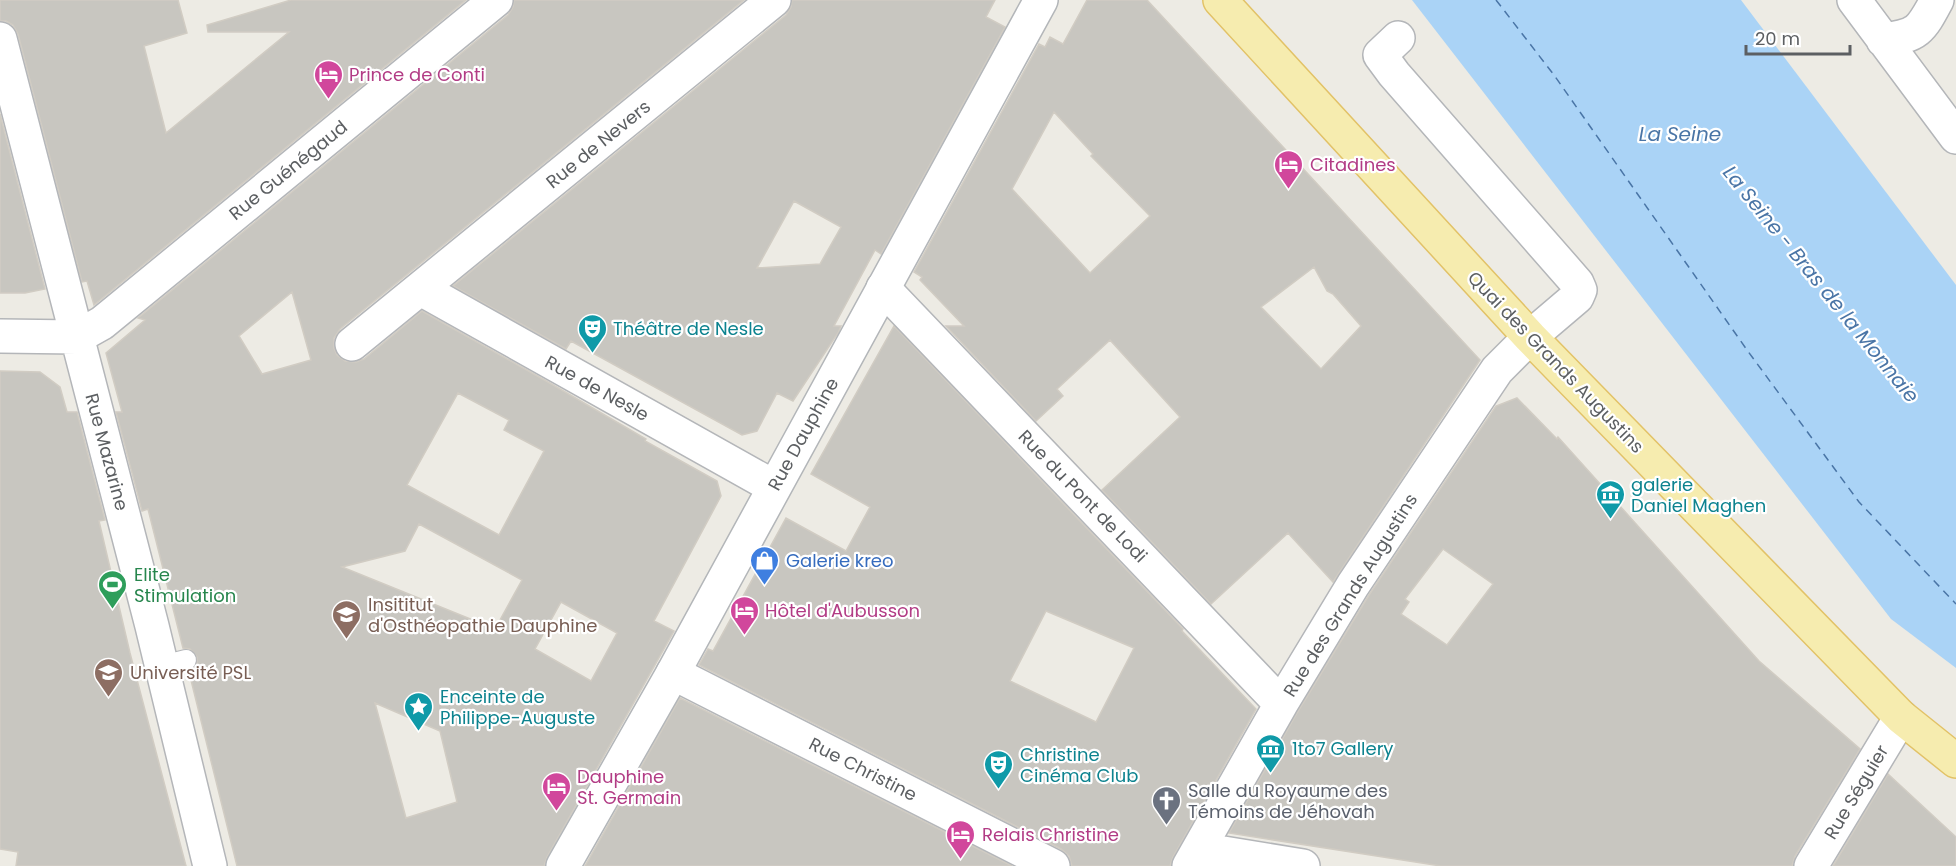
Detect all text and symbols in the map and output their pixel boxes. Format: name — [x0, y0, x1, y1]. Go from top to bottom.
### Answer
scale bar — [1746, 18, 1850, 56]
text: 20 m — [1755, 26, 1800, 51]
hotel icon: Prince de Conti — [312, 58, 344, 100]
place label: Prince de Conti — [349, 62, 485, 87]
street label: Rue de Nevers — [540, 94, 656, 194]
street label: Rue Guénégaud — [223, 114, 353, 226]
water label: La Seine — [1639, 120, 1721, 148]
hotel icon: Citadines — [1273, 148, 1305, 190]
place label: Citadines — [1310, 152, 1396, 177]
water label: La Seine - Bras de la Monnaie — [1716, 160, 1926, 408]
street label: Quai des Grands Augustins — [1462, 266, 1650, 458]
theatre icon: Théâtre de Nesle — [576, 312, 608, 354]
place label: Théâtre de Nesle — [613, 316, 764, 341]
street label: Rue de Nesle — [540, 349, 654, 427]
street label: Rue Dauphine — [762, 373, 844, 495]
street label: Rue Mazarine — [79, 391, 135, 513]
street label: Rue du Pont de Lodi — [1013, 424, 1153, 568]
place label: galerie Daniel Maghen — [1631, 472, 1766, 518]
museum icon: galerie Daniel Maghen — [1594, 478, 1626, 520]
street label: Rue des Grands Augustins — [1277, 489, 1423, 701]
shop icon: Galerie kreo — [749, 544, 781, 586]
place label: Galerie kreo — [786, 548, 894, 573]
place label: Elite Stimulation — [134, 562, 236, 608]
sports icon: Elite Stimulation — [97, 568, 129, 610]
place label: Insititut d'Osthéopathie Dauphine — [368, 592, 597, 638]
hotel icon: Hôtel d'Aubusson — [728, 594, 760, 636]
school or university icon: Insititut d'Osthéopathie Dauphine — [331, 598, 363, 640]
place label: Hôtel d'Aubusson — [765, 598, 920, 623]
school or university icon: Université PSL — [93, 656, 125, 698]
place label: Université PSL — [130, 660, 251, 685]
place label: Enceinte de Philippe-Auguste — [440, 684, 595, 730]
place icon: Enceinte de Philippe-Auguste — [403, 690, 435, 732]
street label: Rue Christine — [805, 731, 921, 807]
museum icon: 1to7 Gallery — [1255, 732, 1287, 774]
place label: 1to7 Gallery — [1292, 736, 1394, 761]
street label: Rue Séguier — [1818, 740, 1894, 844]
place label: Christine Cinéma Club — [1020, 742, 1139, 788]
theatre icon: Christine Cinéma Club — [983, 748, 1015, 790]
place label: Dauphine St. Germain — [577, 764, 681, 810]
hotel icon: Dauphine St. Germain — [540, 770, 572, 812]
place label: Salle du Royaume des Témoins de Jéhovah — [1188, 778, 1388, 824]
church icon: Salle du Royaume des Témoins de Jéhovah — [1151, 784, 1183, 826]
hotel icon: Relais Christine — [945, 818, 977, 860]
place label: Relais Christine — [982, 822, 1119, 847]

